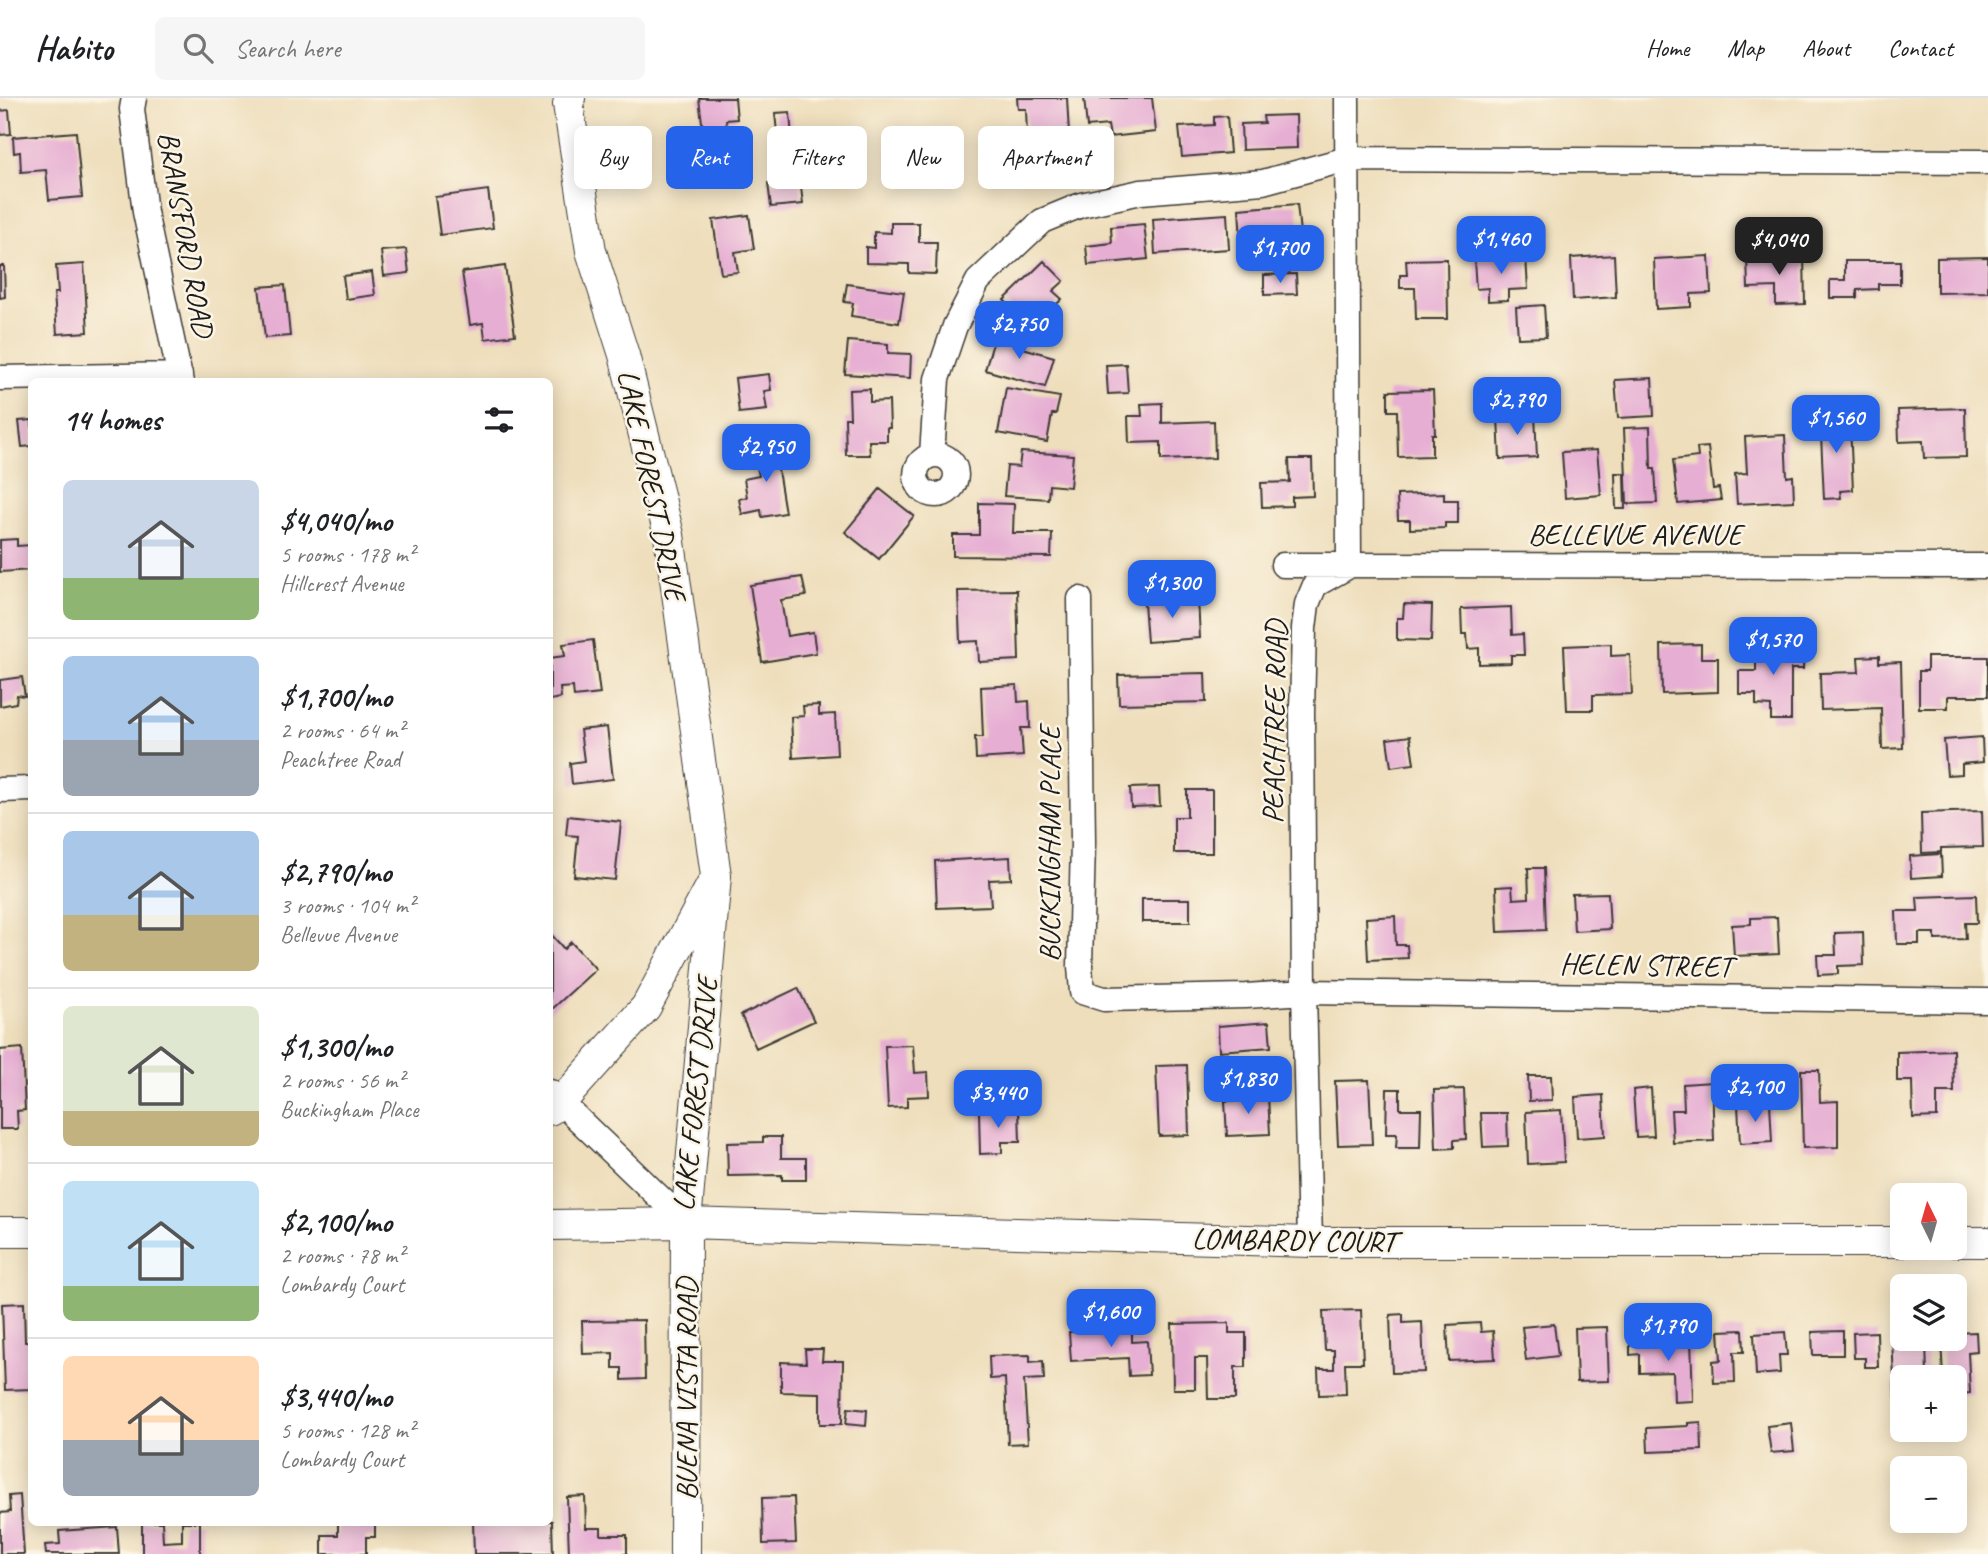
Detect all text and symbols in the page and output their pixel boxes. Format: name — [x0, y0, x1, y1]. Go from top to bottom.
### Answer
search box — [155, 17, 645, 80]
text: Habito — [35, 27, 113, 69]
icon: search — [179, 29, 217, 67]
text: Search here — [235, 32, 341, 65]
text: Home — [1646, 33, 1689, 63]
text: Map — [1727, 33, 1764, 63]
text: About — [1802, 33, 1850, 63]
text: Contact — [1888, 33, 1953, 63]
chip: Buy — [574, 126, 652, 189]
chip: Rent — [666, 126, 753, 189]
chip: Filters — [767, 126, 867, 189]
chip: New — [881, 126, 964, 189]
chip: Apartment — [978, 126, 1114, 189]
street label: BRANSFORD ROAD — [149, 129, 223, 342]
pin: $1,460 — [1444, 216, 1558, 276]
pin: $4,040 — [1722, 218, 1836, 277]
text: $1,460 — [1473, 224, 1529, 253]
text: $4,040 — [1751, 225, 1807, 254]
pin: $1,700 — [1223, 226, 1337, 285]
text: $1,700 — [1252, 233, 1308, 262]
pin: $2,750 — [962, 302, 1076, 361]
text: $2,750 — [991, 309, 1047, 338]
street label: LAKE FOREST DRIVE — [609, 366, 696, 607]
pin: $2,790 — [1460, 378, 1574, 437]
text: $2,790 — [1489, 385, 1545, 414]
pin: $1,560 — [1779, 396, 1893, 455]
text: 14 homes — [63, 401, 161, 439]
icon: filters — [480, 401, 518, 439]
text: $1,560 — [1808, 403, 1864, 432]
pin: $2,950 — [709, 424, 823, 484]
text: $2,950 — [738, 432, 794, 461]
text: $4,040/mo — [280, 502, 392, 540]
icon: home — [119, 508, 203, 592]
street label: BELLEVUE AVENUE — [1528, 515, 1746, 553]
text: 5 rooms · 178 m² — [280, 540, 415, 569]
pin: $1,300 — [1115, 560, 1229, 620]
text: $1,300 — [1144, 568, 1200, 597]
text: Hillcrest Avenue — [280, 569, 403, 598]
street label: PEACHTREE ROAD — [1253, 617, 1295, 824]
pin: $1,570 — [1716, 618, 1830, 677]
text: $1,570 — [1745, 625, 1801, 654]
text: $1,700/mo — [280, 678, 392, 716]
icon: home — [119, 684, 203, 768]
text: 2 rooms · 64 m² — [280, 716, 404, 745]
street label: BUCKINGHAM PLACE — [1030, 722, 1068, 962]
text: Peachtree Road — [280, 745, 401, 774]
text: $2,790/mo — [280, 853, 391, 891]
icon: home — [119, 859, 203, 943]
text: 3 rooms · 104 m² — [280, 891, 415, 920]
text: Bellevue Avenue — [280, 920, 397, 949]
street label: HELEN STREET — [1559, 944, 1739, 986]
street label: LAKE FOREST DRIVE — [664, 972, 727, 1213]
text: $1,300/mo — [280, 1028, 392, 1066]
icon: home — [119, 1034, 203, 1118]
pin: $1,830 — [1191, 1056, 1305, 1116]
text: $1,830 — [1220, 1064, 1276, 1093]
pin: $2,100 — [1698, 1065, 1812, 1124]
text: 2 rooms · 56 m² — [280, 1066, 404, 1095]
pin: $3,440 — [941, 1070, 1055, 1130]
text: $2,100 — [1727, 1072, 1783, 1101]
text: $3,440 — [970, 1078, 1026, 1107]
text: Buckingham Place — [280, 1095, 419, 1124]
north arrow — [1890, 1183, 1967, 1260]
map controls — [1890, 1183, 1967, 1533]
text: $2,100/mo — [280, 1203, 392, 1241]
icon: home — [119, 1209, 203, 1293]
street label: LOMBARDY COURT — [1192, 1219, 1404, 1261]
text: 2 rooms · 78 m² — [280, 1241, 404, 1270]
text: Lombardy Court — [280, 1270, 404, 1299]
button: layers — [1890, 1274, 1967, 1351]
street label: BUENA VISTA ROAD — [667, 1275, 705, 1500]
pin: $1,600 — [1054, 1290, 1168, 1349]
text: $1,600 — [1083, 1297, 1139, 1326]
pin: $1,790 — [1611, 1304, 1725, 1363]
text: $1,790 — [1640, 1311, 1696, 1340]
button: + — [1890, 1365, 1967, 1442]
text: $3,440/mo — [280, 1378, 392, 1416]
icon: home — [119, 1384, 203, 1468]
text: 5 rooms · 128 m² — [280, 1416, 415, 1445]
text: Lombardy Court — [280, 1445, 404, 1474]
button: − — [1890, 1456, 1967, 1533]

